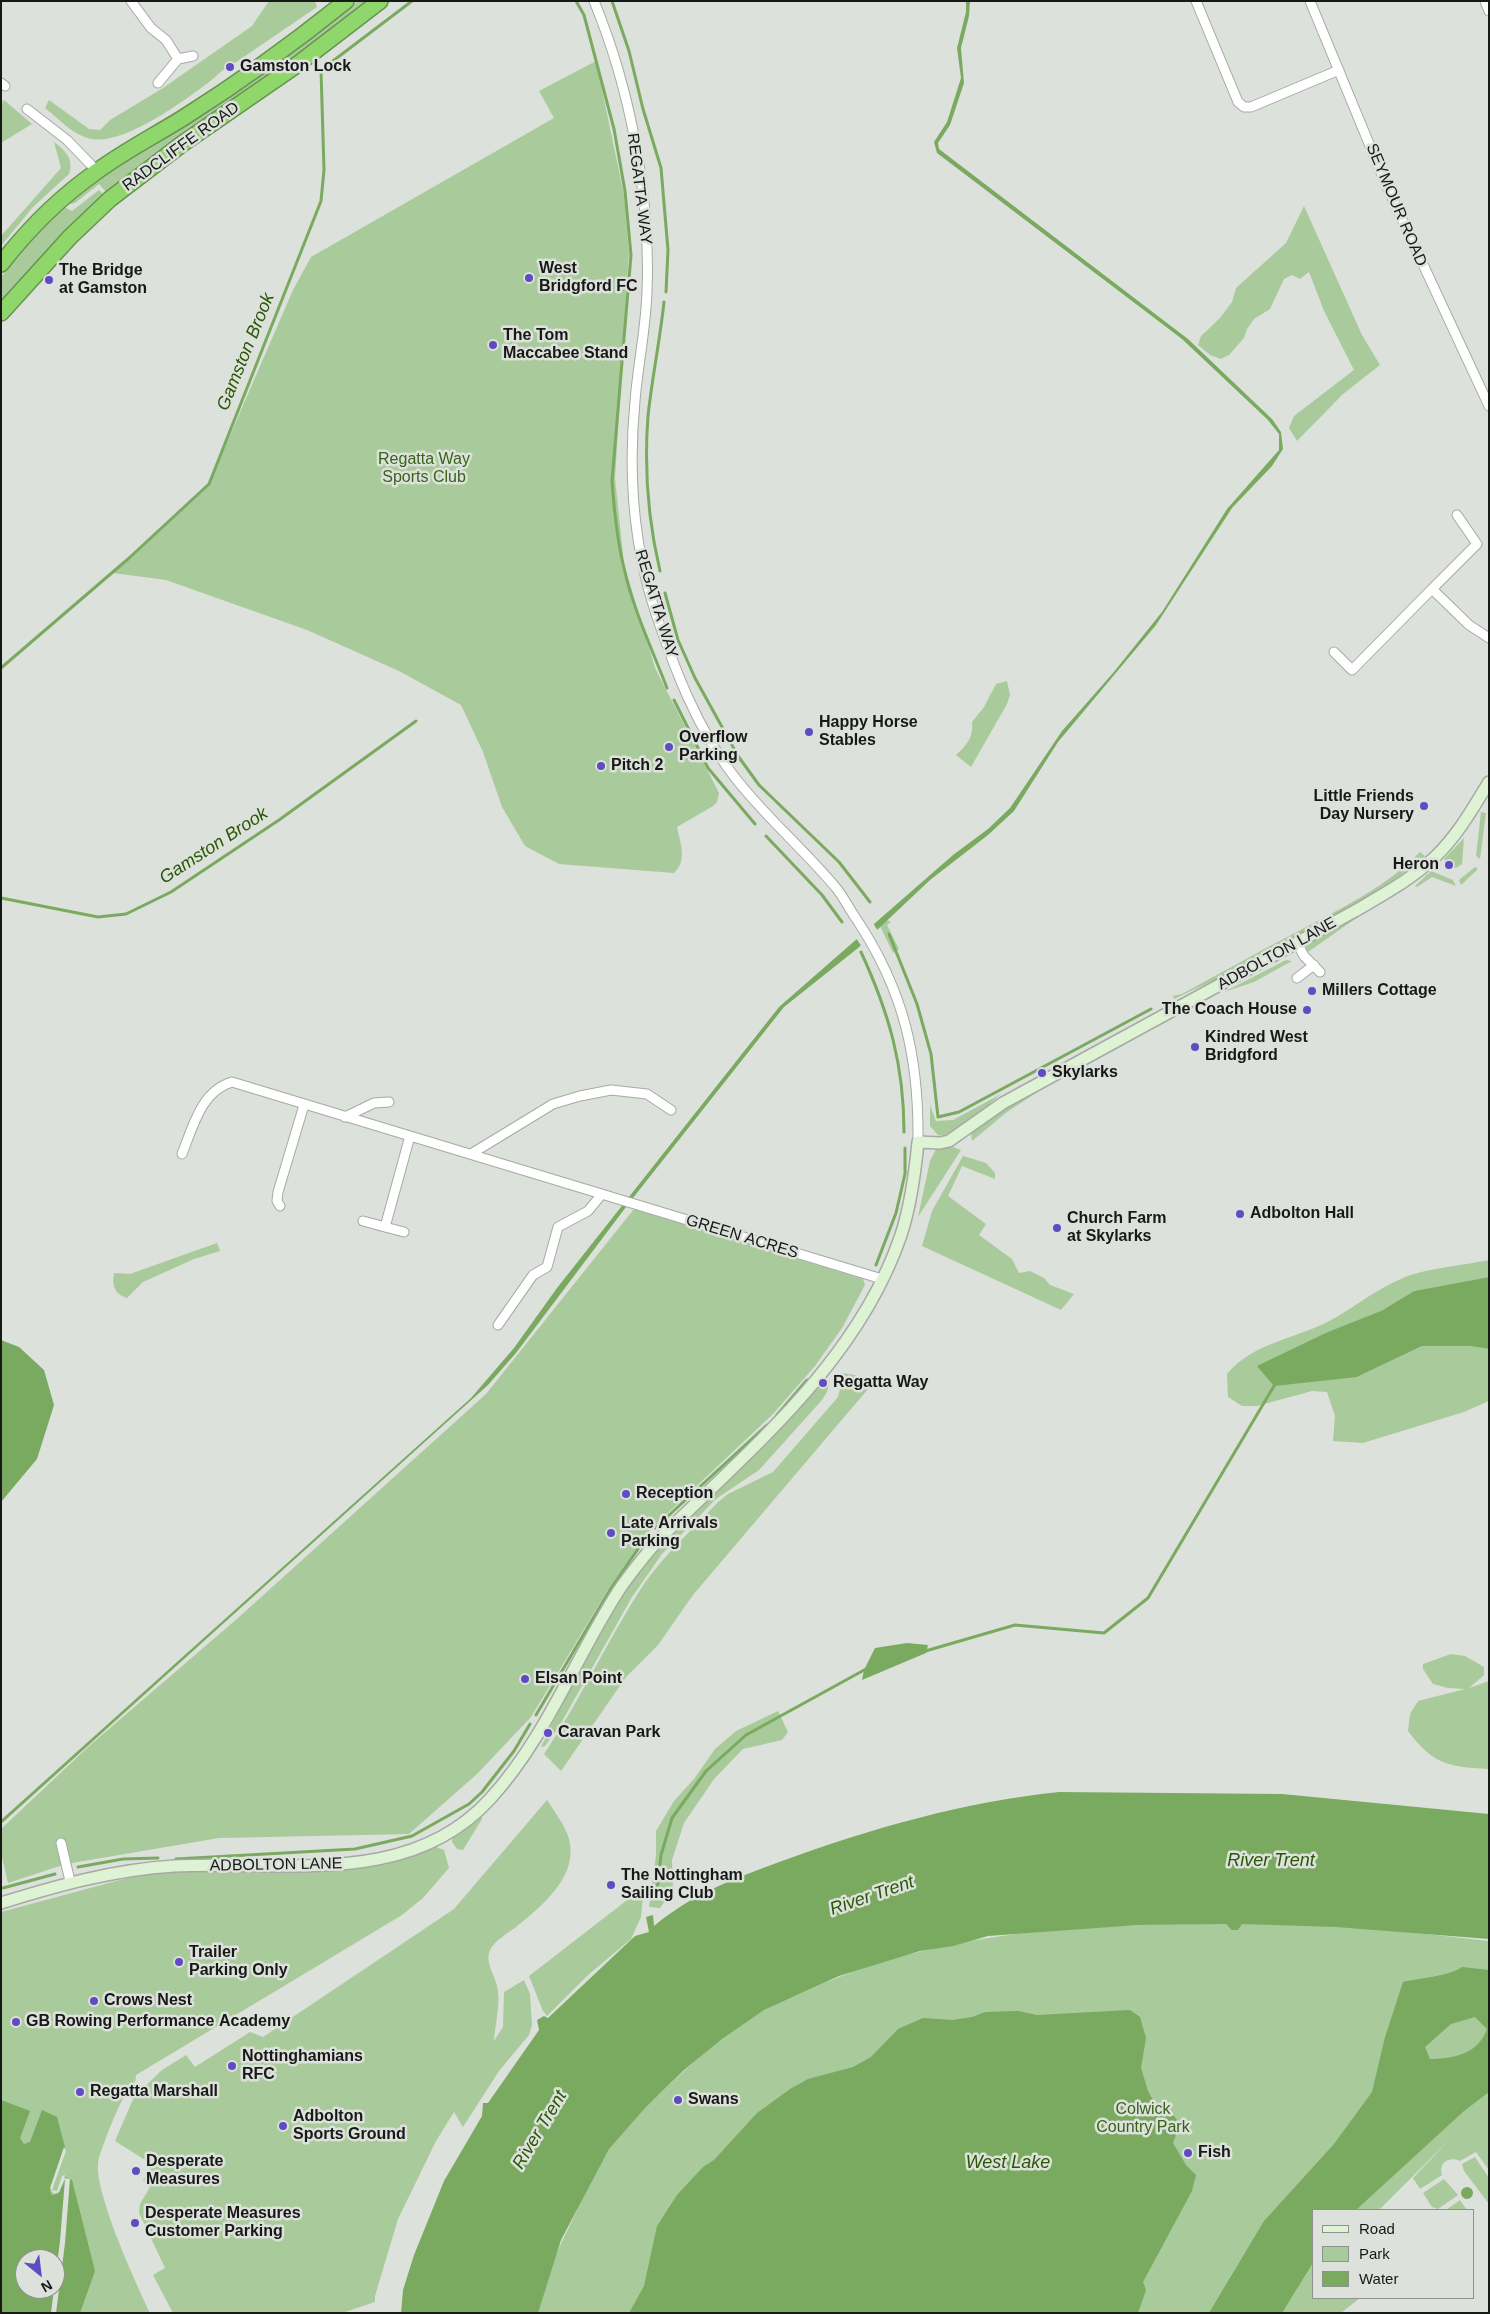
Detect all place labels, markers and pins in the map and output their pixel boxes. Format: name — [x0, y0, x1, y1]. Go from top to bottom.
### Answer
place label: Gamston Lock — [240, 57, 351, 77]
marker: Gamston Lock — [224, 61, 236, 73]
place label: West Bridgford FC — [539, 259, 638, 297]
place label: The Bridge at Gamston — [59, 261, 147, 299]
marker: West Bridgford FC — [523, 272, 535, 284]
marker: The Bridge at Gamston — [43, 274, 55, 286]
place label: The Tom Maccabee Stand — [503, 326, 628, 364]
marker: The Tom Maccabee Stand — [487, 339, 499, 351]
place label: Happy Horse Stables — [819, 713, 918, 751]
marker: Happy Horse Stables — [803, 726, 815, 738]
place label: Overflow Parking — [679, 728, 747, 766]
marker: Overflow Parking — [663, 741, 675, 753]
place label: Pitch 2 — [611, 756, 663, 776]
marker: Pitch 2 — [595, 760, 607, 772]
place label: Little Friends Day Nursery — [1314, 787, 1414, 825]
marker: Little Friends Day Nursery — [1418, 800, 1430, 812]
place label: Heron — [1393, 855, 1439, 875]
marker: Heron — [1443, 859, 1455, 871]
place label: Millers Cottage — [1322, 981, 1437, 1001]
marker: Millers Cottage — [1306, 985, 1318, 997]
place label: The Coach House — [1162, 1000, 1297, 1020]
marker: The Coach House — [1301, 1004, 1313, 1016]
place label: Kindred West Bridgford — [1205, 1028, 1308, 1066]
marker: Kindred West Bridgford — [1189, 1041, 1201, 1053]
place label: Skylarks — [1052, 1063, 1118, 1083]
marker: Skylarks — [1036, 1067, 1048, 1079]
place label: Adbolton Hall — [1250, 1204, 1354, 1224]
marker: Adbolton Hall — [1234, 1208, 1246, 1220]
place label: Church Farm at Skylarks — [1067, 1209, 1167, 1247]
marker: Church Farm at Skylarks — [1051, 1222, 1063, 1234]
place label: Regatta Way — [833, 1373, 928, 1393]
marker: Regatta Way — [817, 1377, 829, 1389]
place label: Reception — [636, 1484, 713, 1504]
marker: Reception — [620, 1488, 632, 1500]
place label: Late Arrivals Parking — [621, 1514, 718, 1552]
marker: Late Arrivals Parking — [605, 1527, 617, 1539]
place label: Elsan Point — [535, 1669, 622, 1689]
marker: Elsan Point — [519, 1673, 531, 1685]
place label: Caravan Park — [558, 1723, 660, 1743]
marker: Caravan Park — [542, 1727, 554, 1739]
place label: The Nottingham Sailing Club — [621, 1866, 743, 1904]
marker: The Nottingham Sailing Club — [605, 1879, 617, 1891]
place label: Trailer Parking Only — [189, 1943, 288, 1981]
marker: Trailer Parking Only — [173, 1956, 185, 1968]
place label: Crows Nest — [104, 1991, 192, 2011]
marker: Crows Nest — [88, 1995, 100, 2007]
place label: GB Rowing Performance Academy — [26, 2012, 290, 2032]
marker: GB Rowing Performance Academy — [10, 2016, 22, 2028]
place label: Nottinghamians RFC — [242, 2047, 363, 2085]
marker: Nottinghamians RFC — [226, 2060, 238, 2072]
place label: Regatta Marshall — [90, 2082, 218, 2102]
marker: Regatta Marshall — [74, 2086, 86, 2098]
place label: Swans — [688, 2090, 739, 2110]
marker: Swans — [672, 2094, 684, 2106]
place label: Adbolton Sports Ground — [293, 2107, 406, 2145]
marker: Adbolton Sports Ground — [277, 2120, 289, 2132]
place label: Fish — [1198, 2143, 1231, 2163]
marker: Fish — [1182, 2147, 1194, 2159]
place label: Desperate Measures — [146, 2152, 223, 2190]
marker: Desperate Measures — [130, 2165, 142, 2177]
place label: Desperate Measures Customer Parking — [145, 2204, 301, 2242]
marker: Desperate Measures Customer Parking — [129, 2217, 141, 2229]

